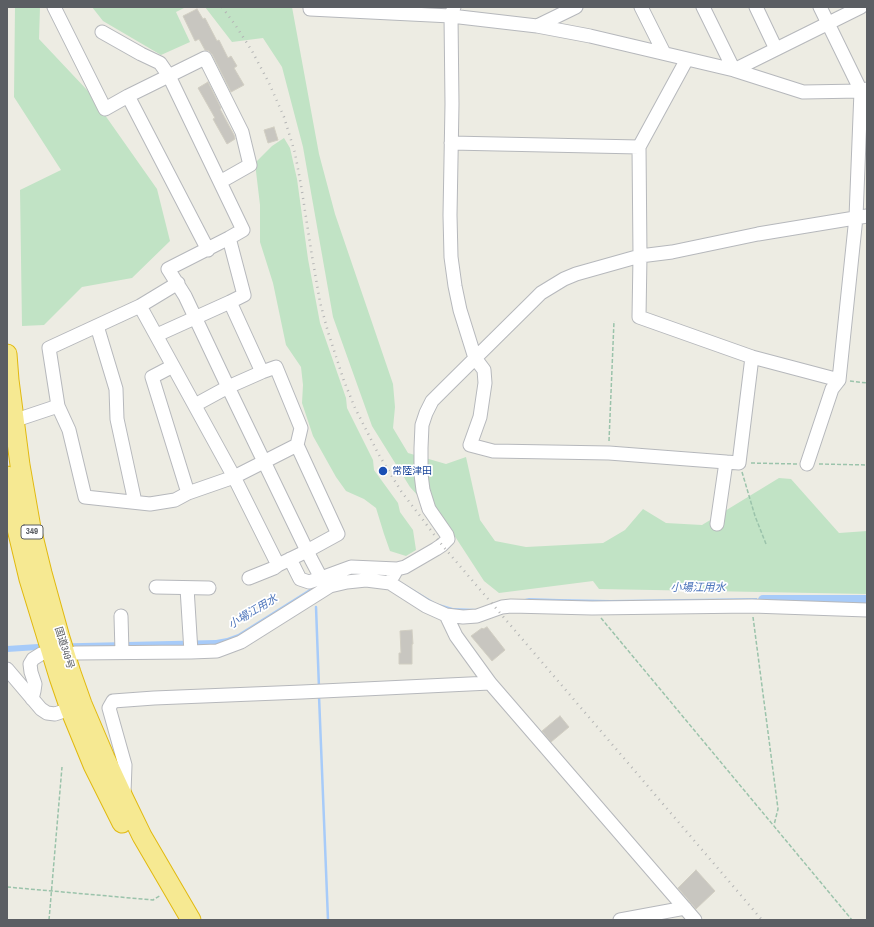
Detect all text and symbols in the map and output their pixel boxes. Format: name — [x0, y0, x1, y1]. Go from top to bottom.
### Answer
marker: 常陸津田 — [377, 465, 389, 477]
place label: 常陸津田 — [392, 465, 432, 477]
road number: 349 — [21, 525, 43, 539]
water label: 小場江用水 — [671, 581, 725, 595]
water label: 小場江用水 — [226, 592, 280, 632]
street label: 国道349号 — [52, 625, 76, 671]

